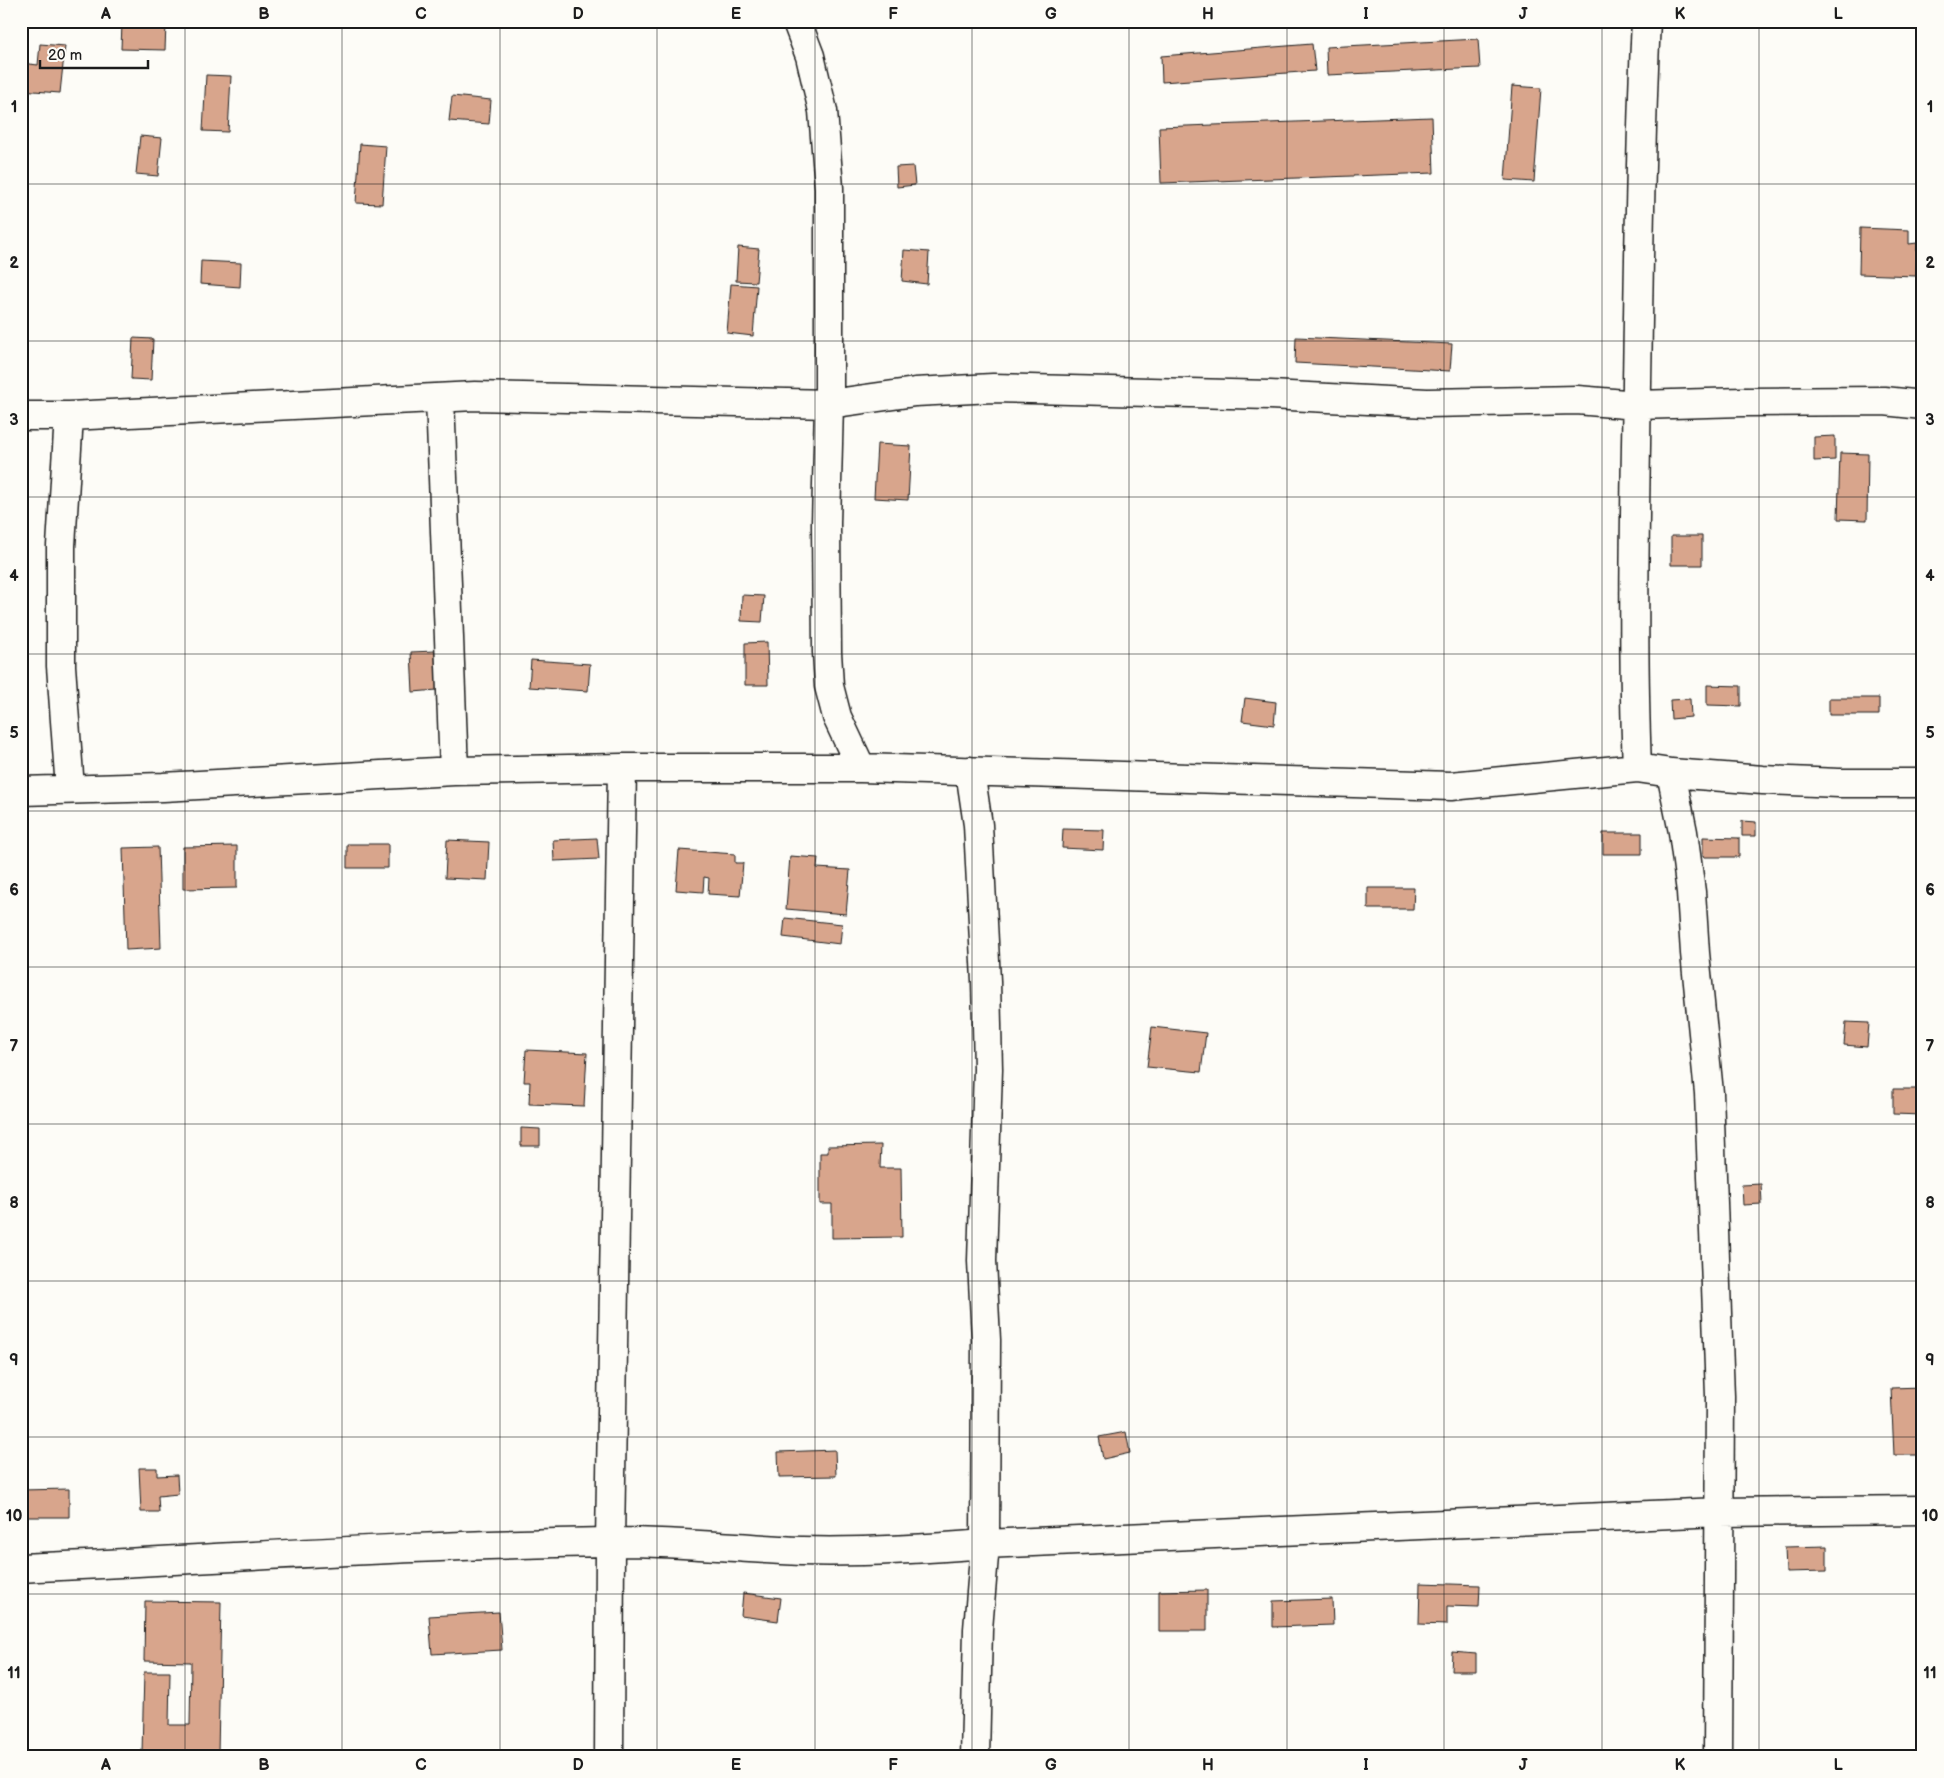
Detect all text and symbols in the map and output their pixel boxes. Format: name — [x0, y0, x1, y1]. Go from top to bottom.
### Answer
text: A — [100, 5, 111, 24]
text: B — [258, 5, 270, 24]
text: C — [415, 5, 427, 24]
text: D — [572, 5, 584, 24]
text: E — [731, 5, 741, 24]
text: F — [888, 5, 898, 24]
text: G — [1045, 5, 1057, 24]
text: H — [1202, 5, 1214, 24]
text: I — [1363, 5, 1369, 24]
text: J — [1519, 5, 1528, 24]
text: K — [1675, 5, 1686, 24]
text: L — [1833, 5, 1843, 24]
scale bar — [40, 38, 148, 70]
text: 20 m — [48, 46, 82, 65]
text: 1 — [11, 98, 17, 117]
text: 1 — [1927, 98, 1933, 117]
text: 2 — [9, 254, 19, 273]
text: 2 — [1925, 254, 1935, 273]
text: 3 — [9, 411, 19, 430]
text: 3 — [1925, 411, 1935, 430]
text: 4 — [9, 567, 19, 586]
text: 4 — [1925, 567, 1935, 586]
text: 5 — [9, 724, 19, 743]
text: 5 — [1925, 724, 1935, 743]
text: 6 — [9, 881, 19, 900]
text: 6 — [1925, 881, 1935, 900]
text: 7 — [10, 1037, 19, 1056]
text: 7 — [1926, 1037, 1935, 1056]
text: 8 — [9, 1194, 19, 1213]
text: 8 — [1925, 1194, 1935, 1213]
text: 9 — [9, 1351, 19, 1370]
text: 9 — [1925, 1351, 1935, 1370]
text: 10 — [6, 1507, 22, 1526]
text: 10 — [1922, 1507, 1938, 1526]
text: 11 — [7, 1664, 21, 1683]
text: 11 — [1923, 1664, 1937, 1683]
text: A — [100, 1756, 111, 1775]
text: B — [258, 1756, 270, 1775]
text: C — [415, 1756, 427, 1775]
text: D — [572, 1756, 584, 1775]
text: E — [731, 1756, 741, 1775]
text: F — [888, 1756, 898, 1775]
text: G — [1045, 1756, 1057, 1775]
text: H — [1202, 1756, 1214, 1775]
text: I — [1363, 1756, 1369, 1775]
text: J — [1519, 1756, 1528, 1775]
text: K — [1675, 1756, 1686, 1775]
text: L — [1833, 1756, 1843, 1775]

